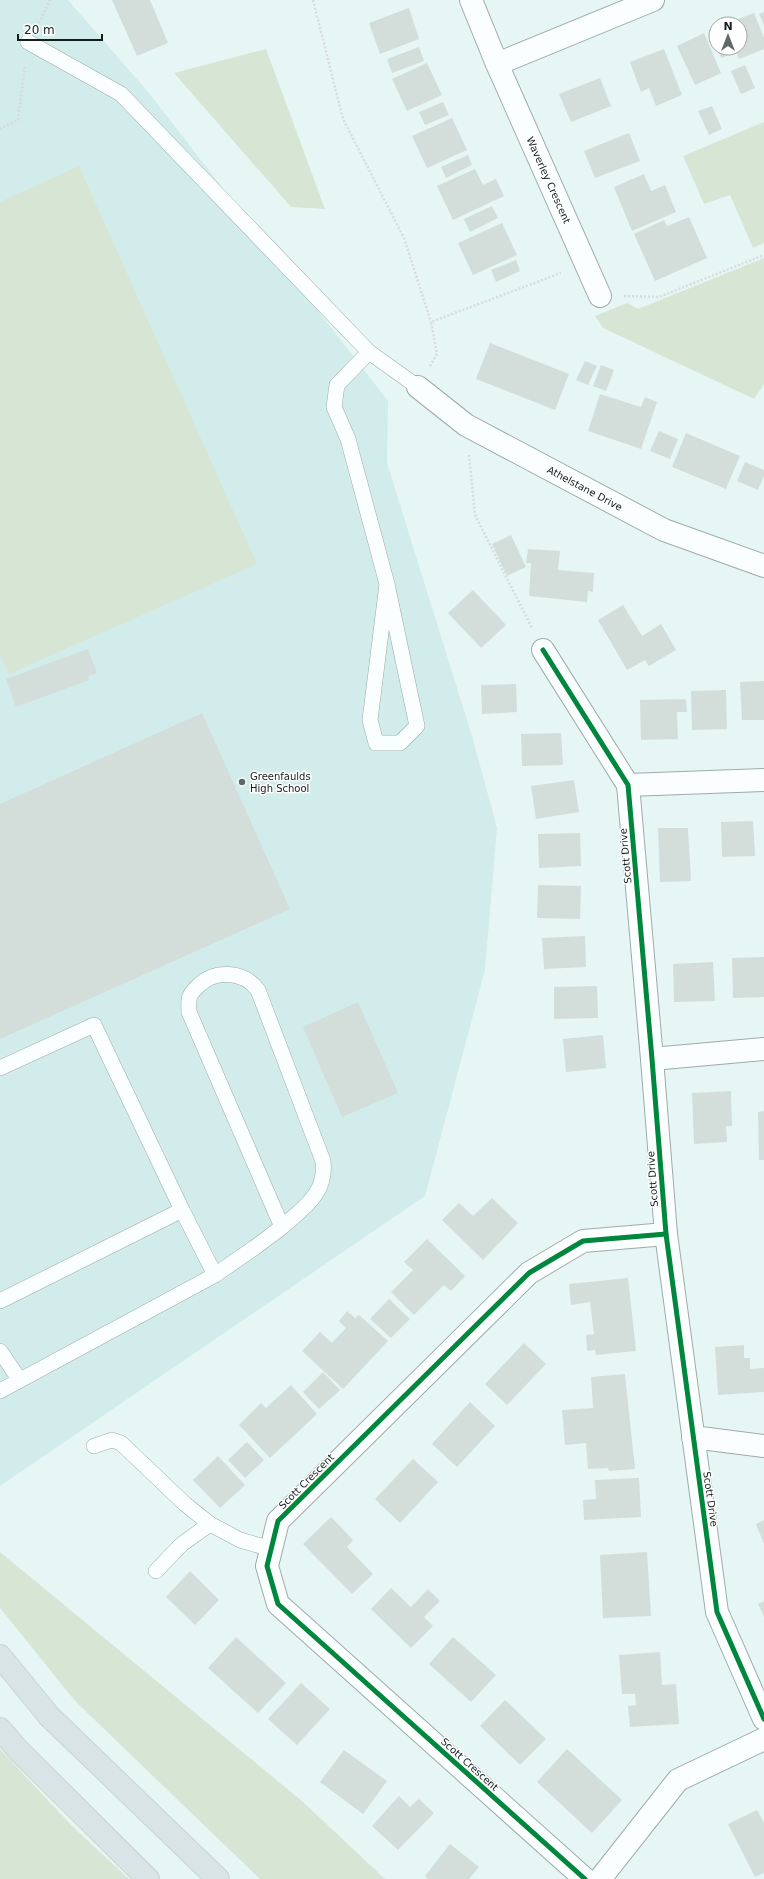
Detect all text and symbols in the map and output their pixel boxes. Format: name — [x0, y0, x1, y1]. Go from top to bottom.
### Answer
scale bar — [18, 16, 102, 42]
north arrow — [708, 16, 748, 56]
text: N — [723, 20, 733, 33]
text: 20 m — [24, 23, 55, 37]
street label: Waverley Crescent — [524, 135, 573, 225]
street label: Athelstane Drive — [545, 464, 624, 513]
place label: Greenfaulds High School — [250, 771, 311, 794]
marker: Greenfaulds High School — [237, 777, 247, 787]
street label: Scott Drive — [618, 828, 633, 884]
street label: Scott Drive — [645, 1151, 660, 1207]
street label: Scott Crescent — [277, 1452, 336, 1511]
street label: Scott Drive — [701, 1471, 720, 1527]
street label: Scott Crescent — [439, 1736, 501, 1793]

